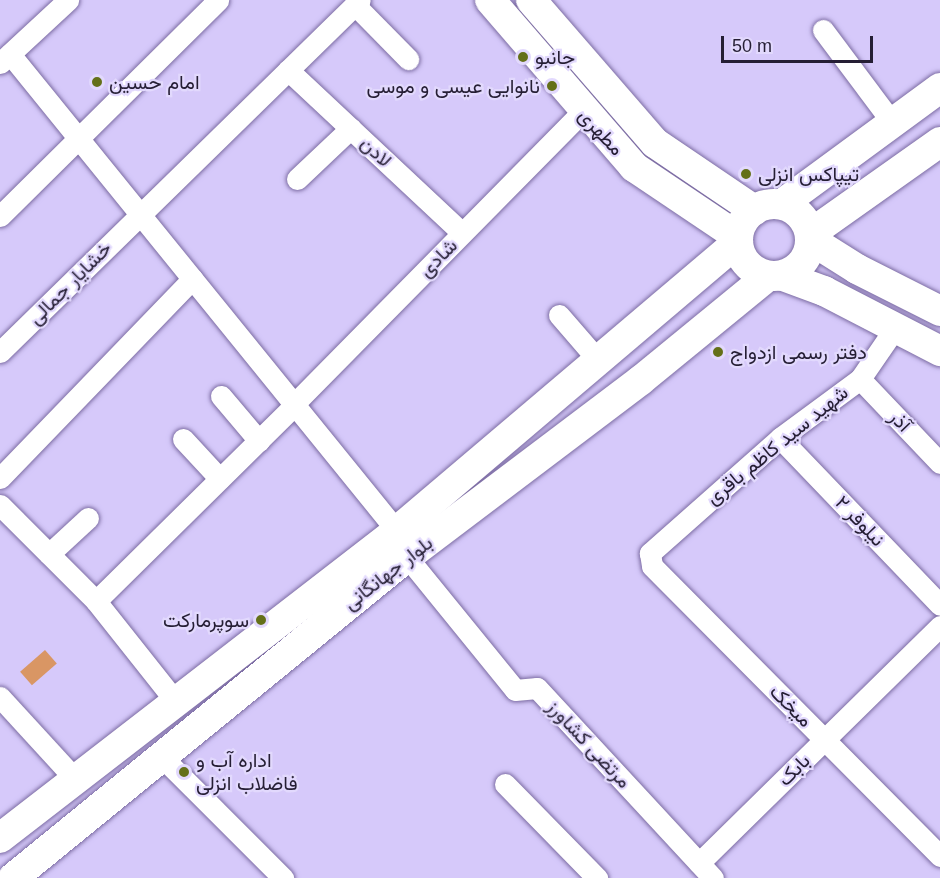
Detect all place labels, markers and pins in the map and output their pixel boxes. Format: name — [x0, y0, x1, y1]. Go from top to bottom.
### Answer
place label: جانبو — [535, 45, 575, 69]
marker: جانبو — [516, 50, 530, 64]
place label: امام حسین — [109, 70, 200, 94]
place label: نانوایی عیسی و موسی — [366, 74, 540, 98]
marker: امام حسین — [90, 75, 104, 89]
marker: نانوایی عیسی و موسی — [545, 79, 559, 93]
place label: تیپاکس انزلی — [758, 162, 859, 186]
marker: تیپاکس انزلی — [739, 167, 753, 181]
place label: دفتر رسمی ازدواج — [730, 340, 867, 364]
marker: دفتر رسمی ازدواج — [711, 345, 725, 359]
place label: سوپرمارکت — [163, 608, 249, 632]
marker: سوپرمارکت — [254, 613, 268, 627]
place label: اداره آب و فاضلاب انزلی — [196, 748, 298, 795]
marker: اداره آب و فاضلاب انزلی — [177, 765, 191, 779]

